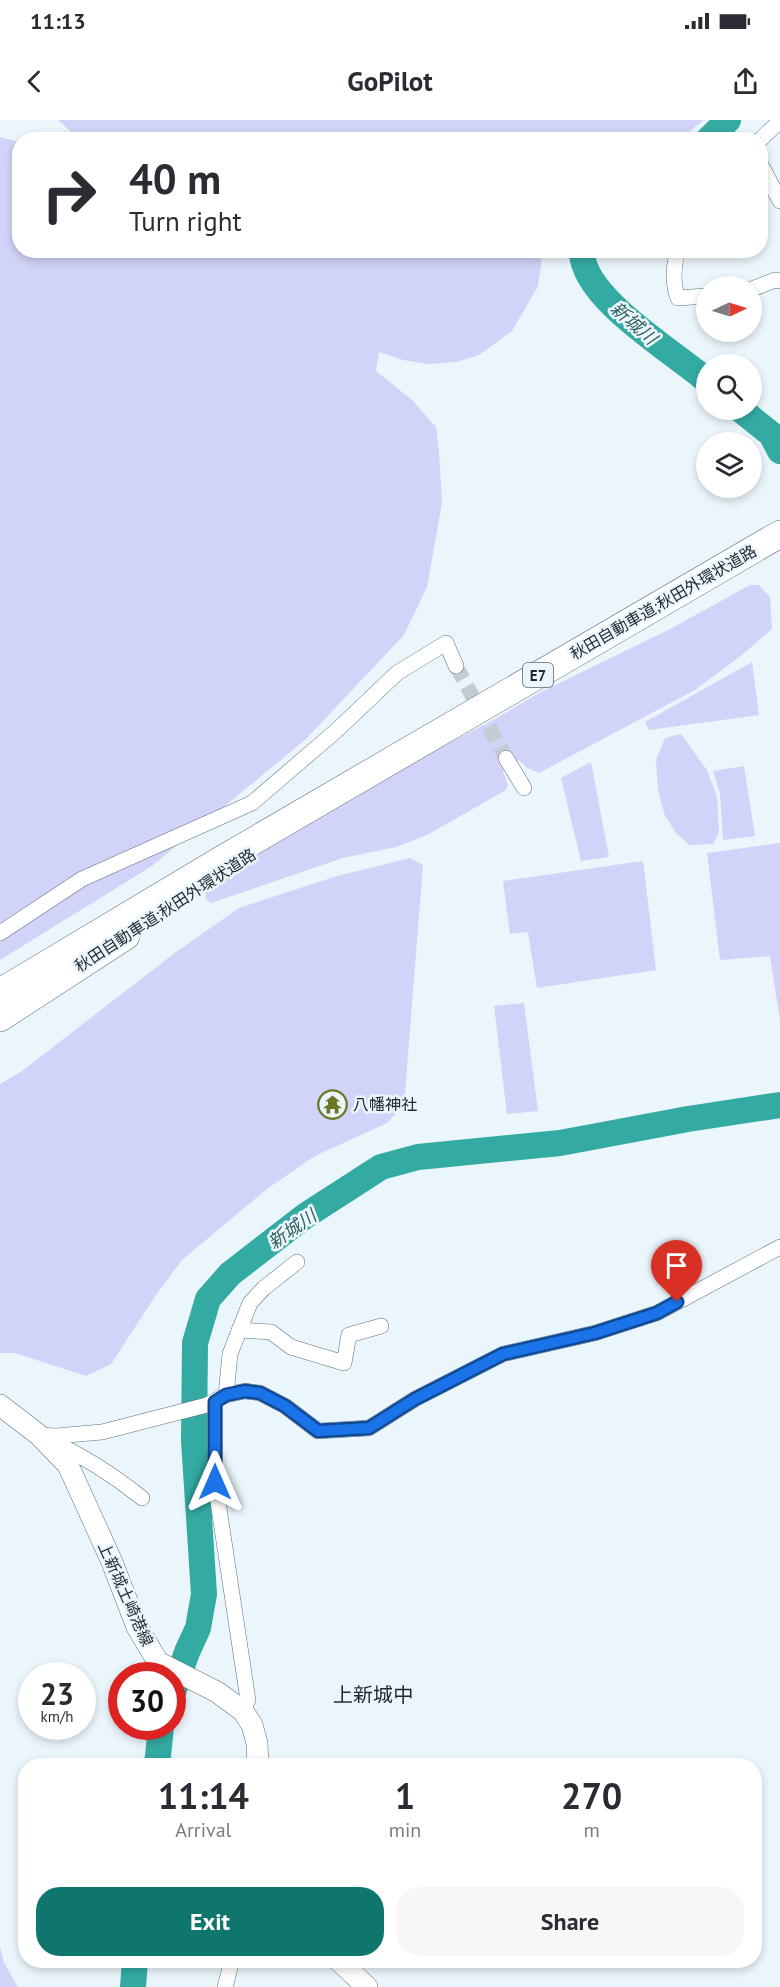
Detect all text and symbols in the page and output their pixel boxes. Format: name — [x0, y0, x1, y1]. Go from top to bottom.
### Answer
text: 11:13 — [30, 7, 86, 35]
text: GoPilot — [347, 64, 433, 98]
icon: back — [18, 65, 51, 98]
icon: share — [729, 65, 762, 98]
text: 40 m — [129, 151, 221, 206]
icon: right — [30, 156, 108, 234]
text: Turn right — [129, 204, 242, 238]
north arrow — [696, 276, 762, 342]
map controls — [696, 276, 762, 498]
water label: 新城川 — [606, 297, 663, 351]
button: search — [696, 354, 762, 420]
button: layers — [696, 432, 762, 498]
street label: 秋田自動車道;秋田外環状道路 — [566, 540, 760, 664]
road number: E7 — [523, 663, 553, 687]
street label: 秋田自動車道;秋田外環状道路 — [71, 844, 259, 976]
temple icon: 八幡神社 — [316, 1088, 348, 1120]
place label: 八幡神社 — [353, 1094, 417, 1114]
water label: 新城川 — [263, 1203, 322, 1254]
pin — [651, 1240, 702, 1302]
icon: arrive — [660, 1249, 693, 1282]
position arrow — [183, 1450, 247, 1514]
street label: 上新城土崎港線 — [94, 1539, 158, 1649]
speed limit sign: 30 — [108, 1662, 186, 1740]
text: 23 — [40, 1674, 74, 1713]
district label: 上新城中 — [333, 1682, 413, 1708]
text: km/h — [41, 1707, 73, 1726]
text: 11:14 — [158, 1772, 249, 1819]
text: 1 — [395, 1772, 415, 1819]
text: 270 — [561, 1772, 622, 1819]
text: Arrival — [175, 1817, 231, 1843]
text: min — [389, 1817, 421, 1843]
text: m — [584, 1817, 600, 1843]
button: Exit — [36, 1887, 384, 1956]
button: Share — [396, 1887, 744, 1956]

